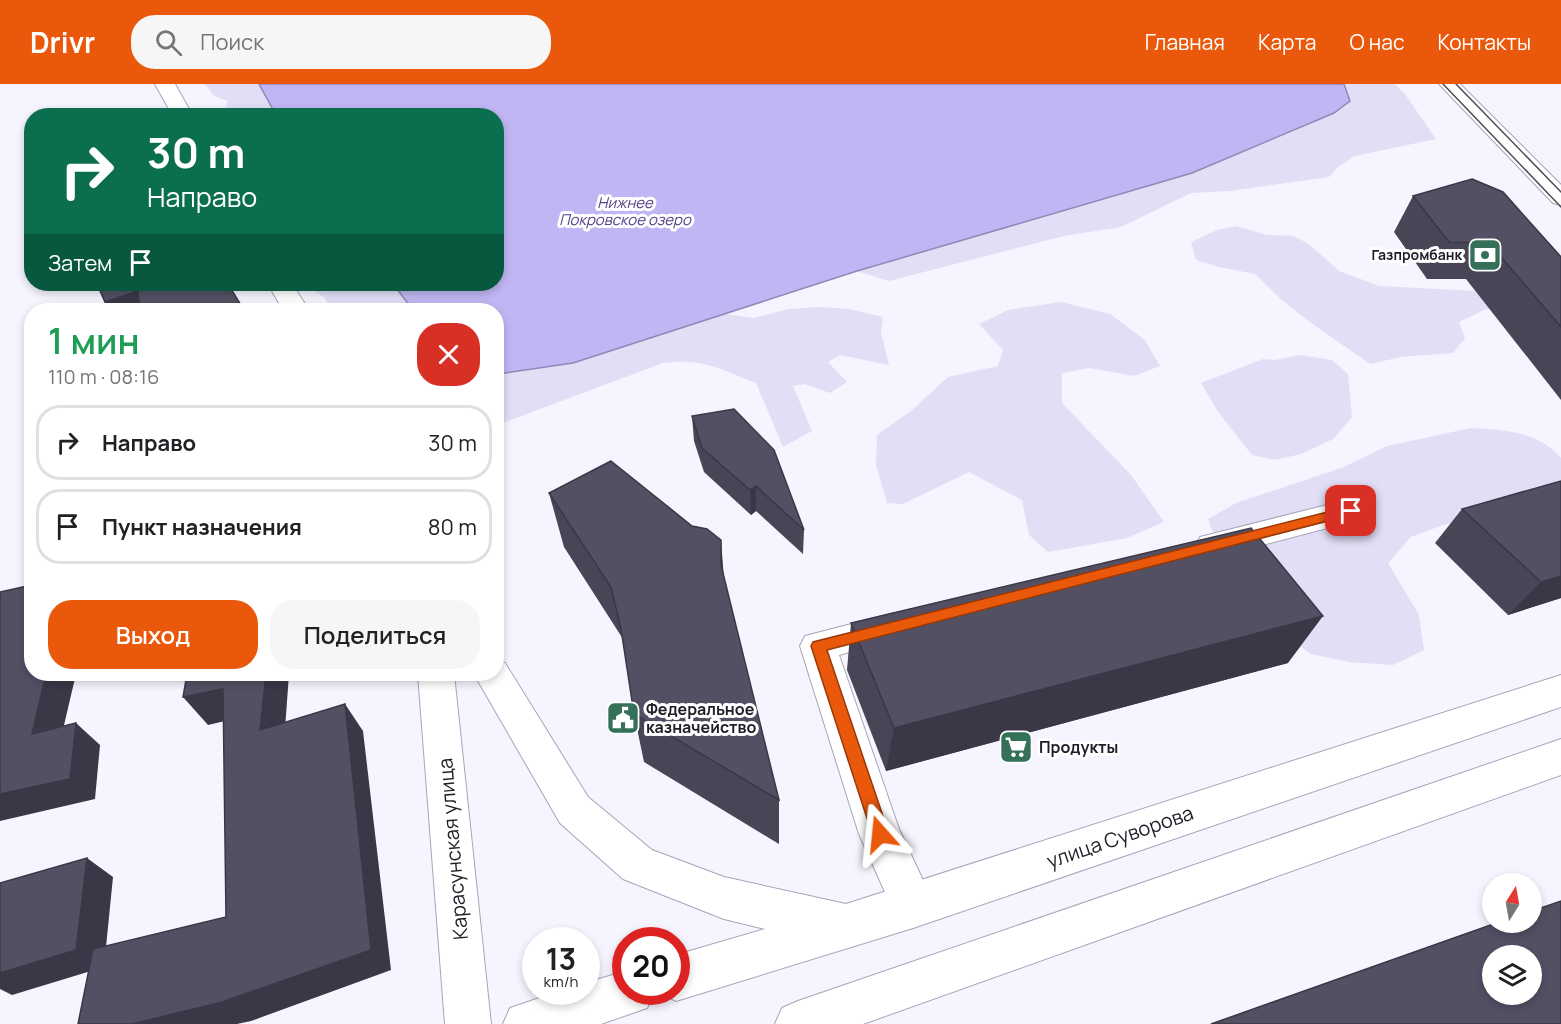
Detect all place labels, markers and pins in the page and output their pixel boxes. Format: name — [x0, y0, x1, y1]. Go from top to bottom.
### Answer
bank icon: Газпромбанк — [1467, 237, 1503, 273]
place label: Газпромбанк — [1371, 245, 1462, 264]
pin — [1325, 485, 1376, 536]
place label: Федеральное казначейство — [646, 698, 756, 738]
public building icon: Федеральное казначейство — [605, 700, 641, 736]
supermarket icon: Продукты — [998, 729, 1034, 765]
place label: Продукты — [1039, 736, 1118, 758]

